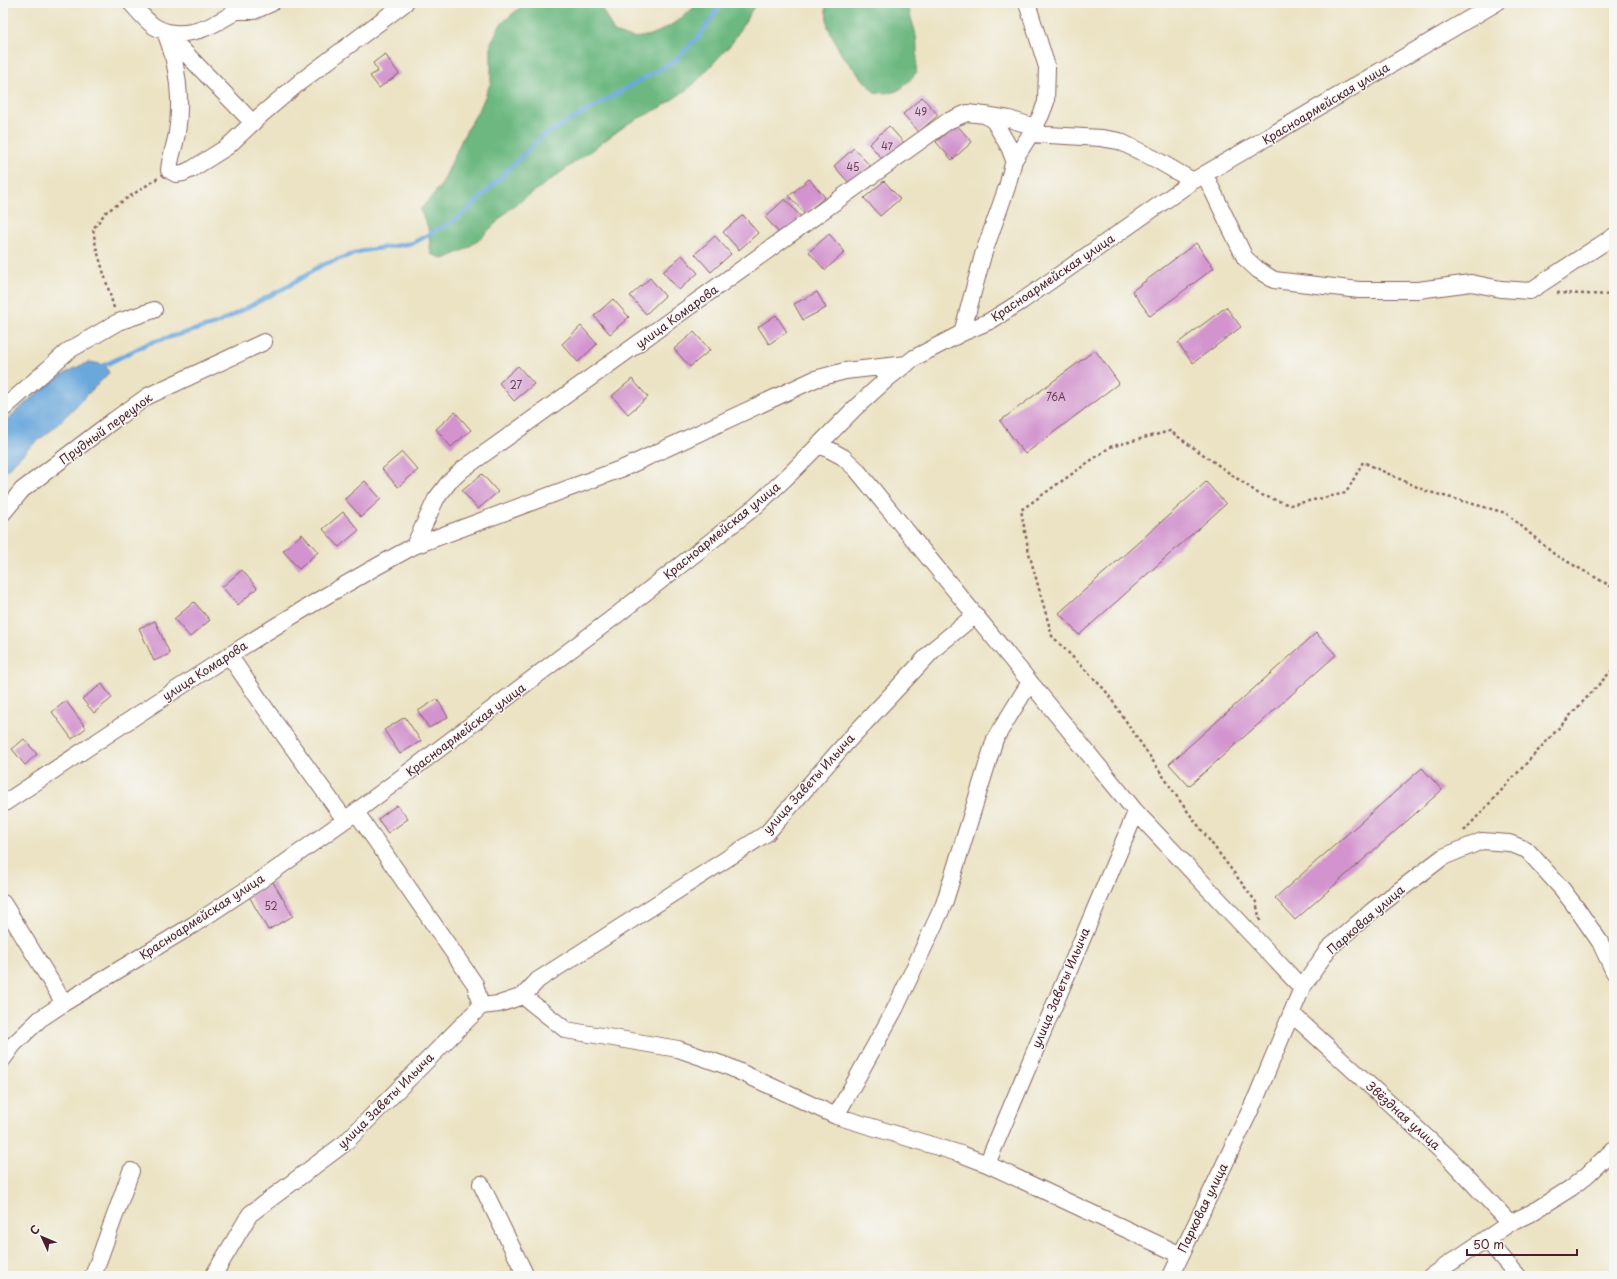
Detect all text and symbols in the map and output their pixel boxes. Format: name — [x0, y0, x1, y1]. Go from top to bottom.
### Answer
street label: Красноармейская улица — [1258, 58, 1393, 148]
house number: 49 — [915, 104, 927, 119]
house number: 47 — [881, 138, 894, 153]
house number: 45 — [847, 159, 859, 174]
street label: Красноармейская улица — [987, 229, 1118, 325]
street label: улица Комарова — [631, 280, 722, 352]
house number: 27 — [510, 377, 523, 392]
street label: Прудный переулок — [55, 388, 156, 468]
house number: 76А — [1046, 389, 1066, 404]
street label: Красноармейская улица — [659, 477, 784, 583]
street label: улица Комарова — [158, 636, 251, 704]
street label: Красноармейская улица — [402, 678, 529, 780]
street label: улица Заветы Ильича — [758, 729, 859, 837]
street label: Красноармейская улица — [135, 869, 268, 963]
street label: Парковая улица — [1323, 880, 1408, 958]
house number: 52 — [264, 898, 278, 913]
street label: улица Заветы Ильича — [1027, 924, 1094, 1051]
street label: улица Заветы Ильича — [333, 1048, 438, 1152]
street label: Звёздная улица — [1363, 1077, 1445, 1154]
street label: Парковая улица — [1173, 1159, 1232, 1255]
north arrow — [22, 1217, 62, 1257]
text: С — [25, 1221, 43, 1239]
scale bar — [1467, 1231, 1577, 1257]
text: 50 m — [1473, 1235, 1504, 1253]

